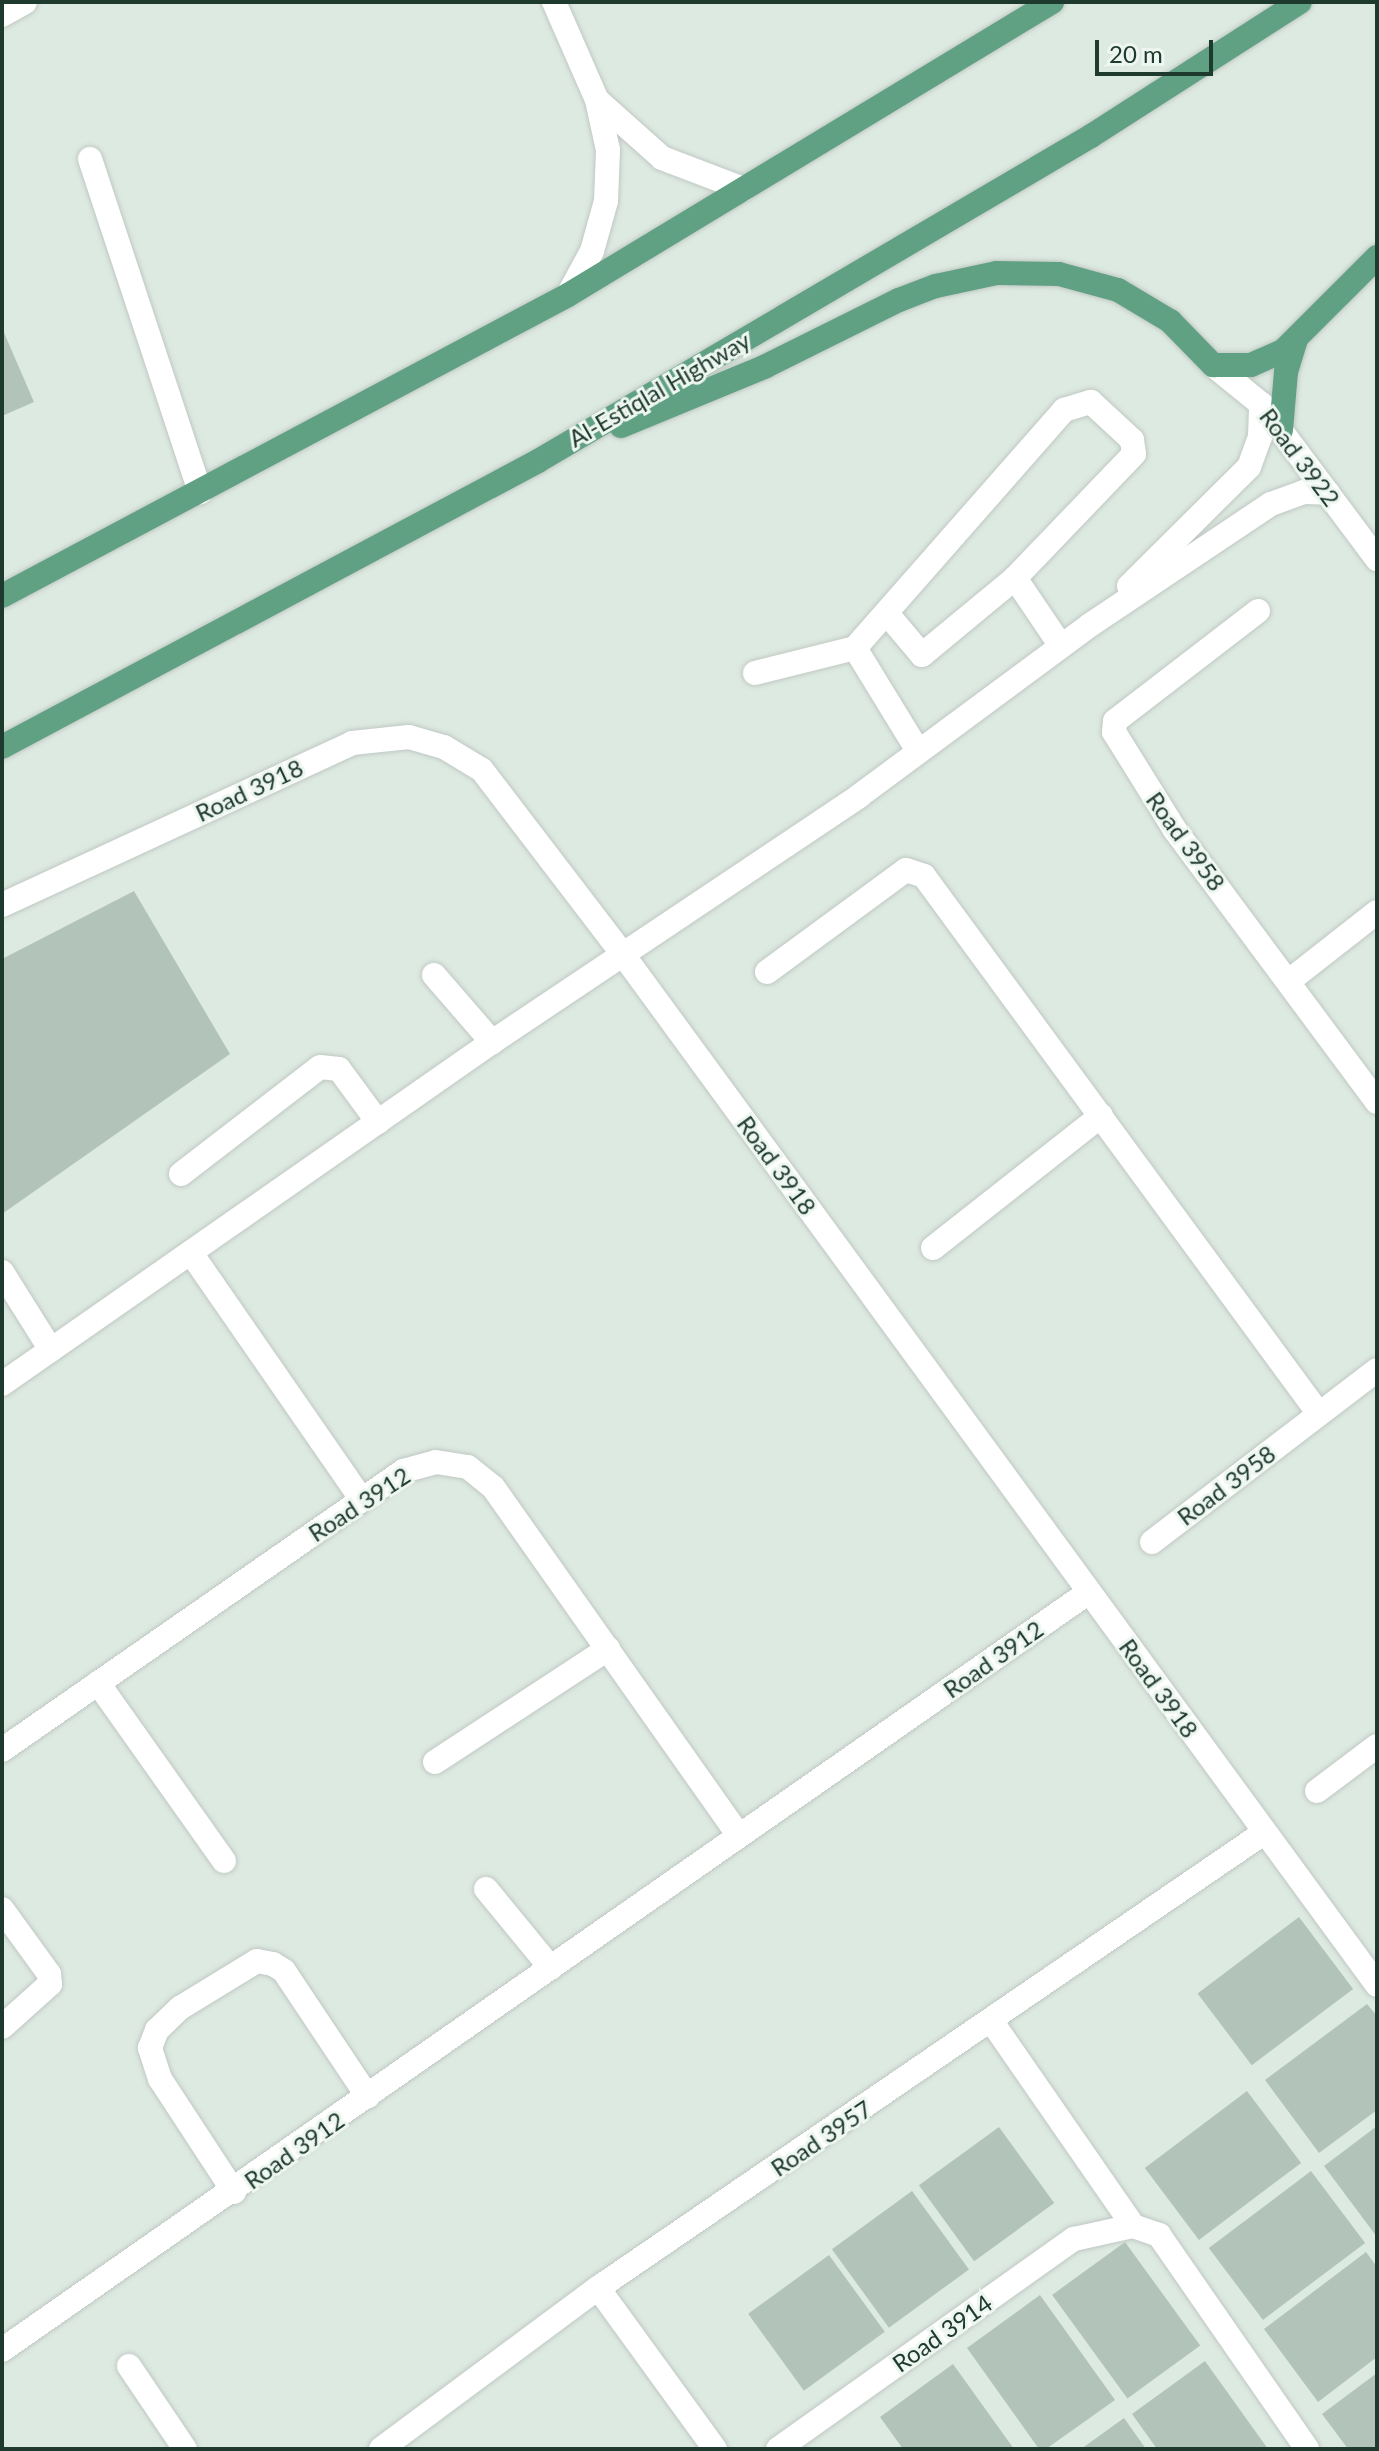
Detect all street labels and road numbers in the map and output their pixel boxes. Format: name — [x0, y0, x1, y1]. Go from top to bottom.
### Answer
street label: Al-Estiqlal Highway — [563, 325, 755, 453]
street label: Road 3922 — [1254, 402, 1346, 512]
street label: Road 3918 — [191, 753, 307, 827]
street label: Road 3958 — [1141, 786, 1231, 896]
street label: Road 3918 — [732, 1110, 822, 1220]
street label: Road 3958 — [1171, 1439, 1281, 1531]
street label: Road 3912 — [303, 1461, 415, 1547]
street label: Road 3912 — [938, 1614, 1048, 1704]
street label: Road 3918 — [1114, 1633, 1204, 1743]
street label: Road 3957 — [765, 2094, 877, 2182]
street label: Road 3912 — [239, 2105, 349, 2195]
street label: Road 3914 — [887, 2288, 997, 2378]

